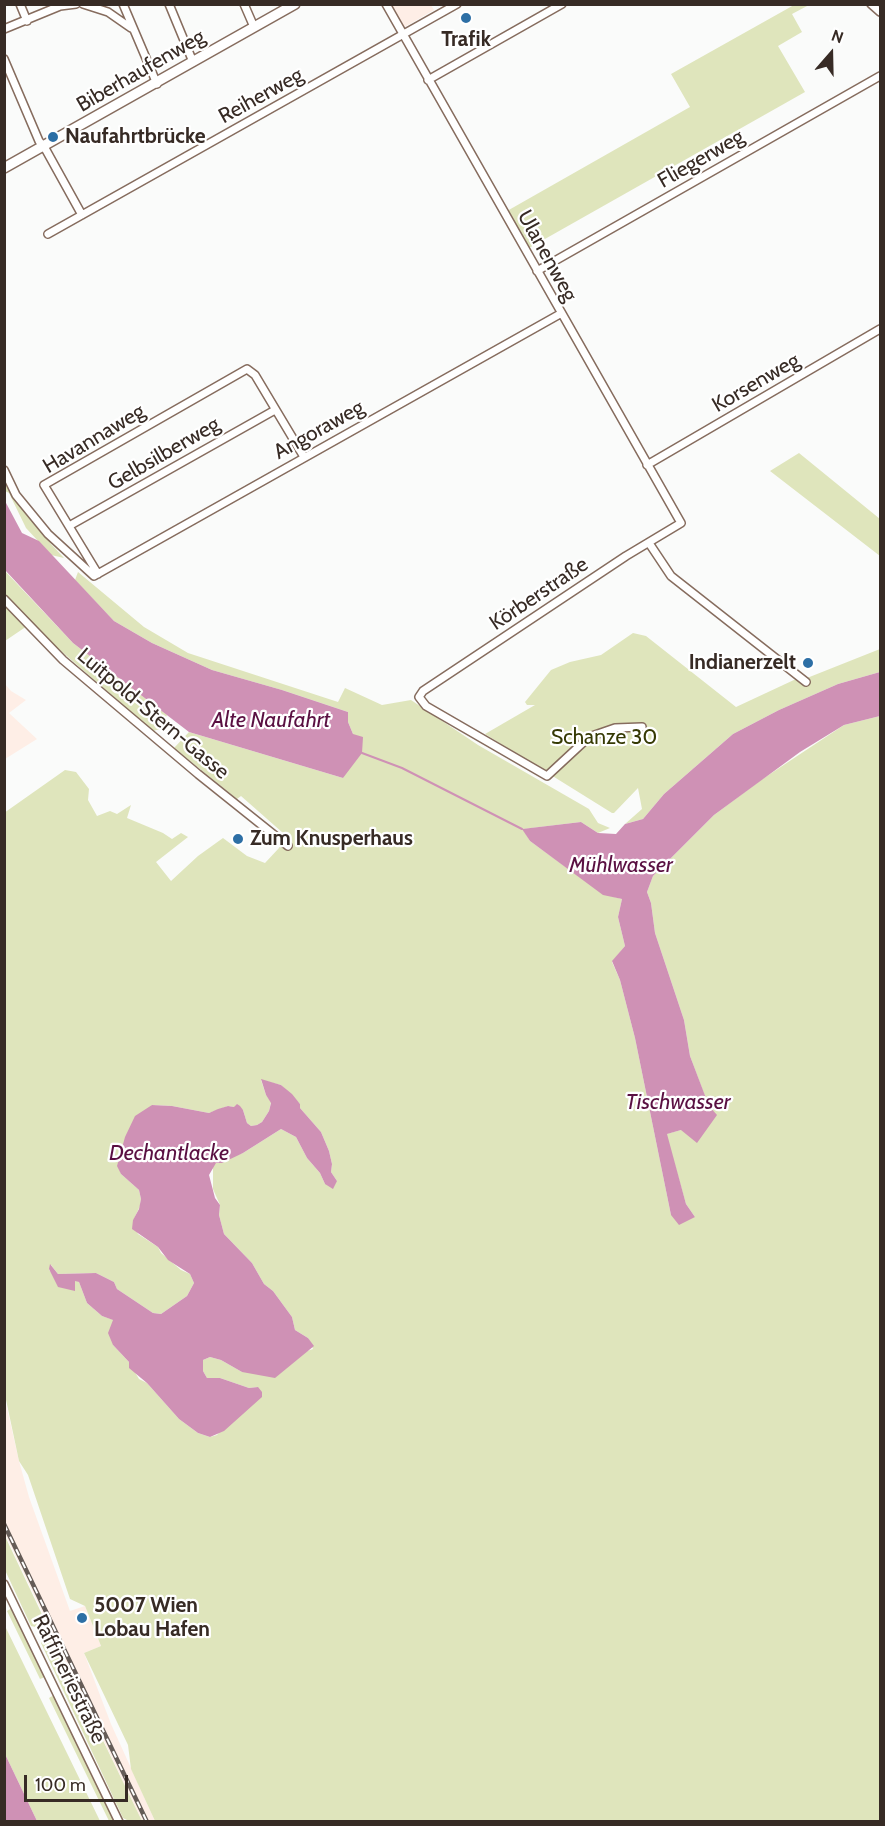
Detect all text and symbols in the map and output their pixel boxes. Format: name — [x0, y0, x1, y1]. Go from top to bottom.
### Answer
marker: Trafik — [459, 11, 473, 25]
street label: Biberhaufenweg — [72, 24, 210, 118]
north arrow — [801, 24, 861, 84]
text: N — [829, 26, 846, 47]
place label: Trafik — [441, 27, 491, 53]
street label: Reiherweg — [214, 63, 308, 129]
place label: Naufahrtbrücke — [65, 124, 205, 150]
street label: Fliegerweg — [653, 124, 749, 194]
marker: Naufahrtbrücke — [46, 130, 60, 144]
street label: Ulanenweg — [512, 206, 582, 306]
street label: Korsenweg — [708, 348, 804, 418]
street label: Angoraweg — [269, 395, 369, 465]
street label: Havannaweg — [39, 399, 149, 479]
street label: Gelbsilberweg — [104, 412, 224, 496]
street label: Körberstraße — [485, 552, 593, 636]
street label: Luitpold-Stern-Gasse — [72, 643, 234, 785]
place label: Indianerzelt — [689, 650, 796, 676]
marker: Indianerzelt — [801, 656, 815, 670]
water label: Alte Naufahrt — [212, 708, 330, 734]
park label: Schanze 30 — [551, 725, 657, 751]
place label: Zum Knusperhaus — [250, 826, 413, 852]
marker: Zum Knusperhaus — [231, 832, 245, 846]
water label: Mühlwasser — [569, 853, 673, 879]
water label: Tischwasser — [625, 1090, 731, 1116]
water label: Dechantlacke — [109, 1141, 229, 1167]
place label: 5007 Wien Lobau Hafen — [94, 1593, 210, 1643]
street label: Raffineriestraße — [27, 1610, 111, 1748]
marker: 5007 Wien Lobau Hafen — [75, 1611, 89, 1625]
scale bar — [27, 1763, 130, 1801]
text: 100 m — [35, 1774, 86, 1796]

